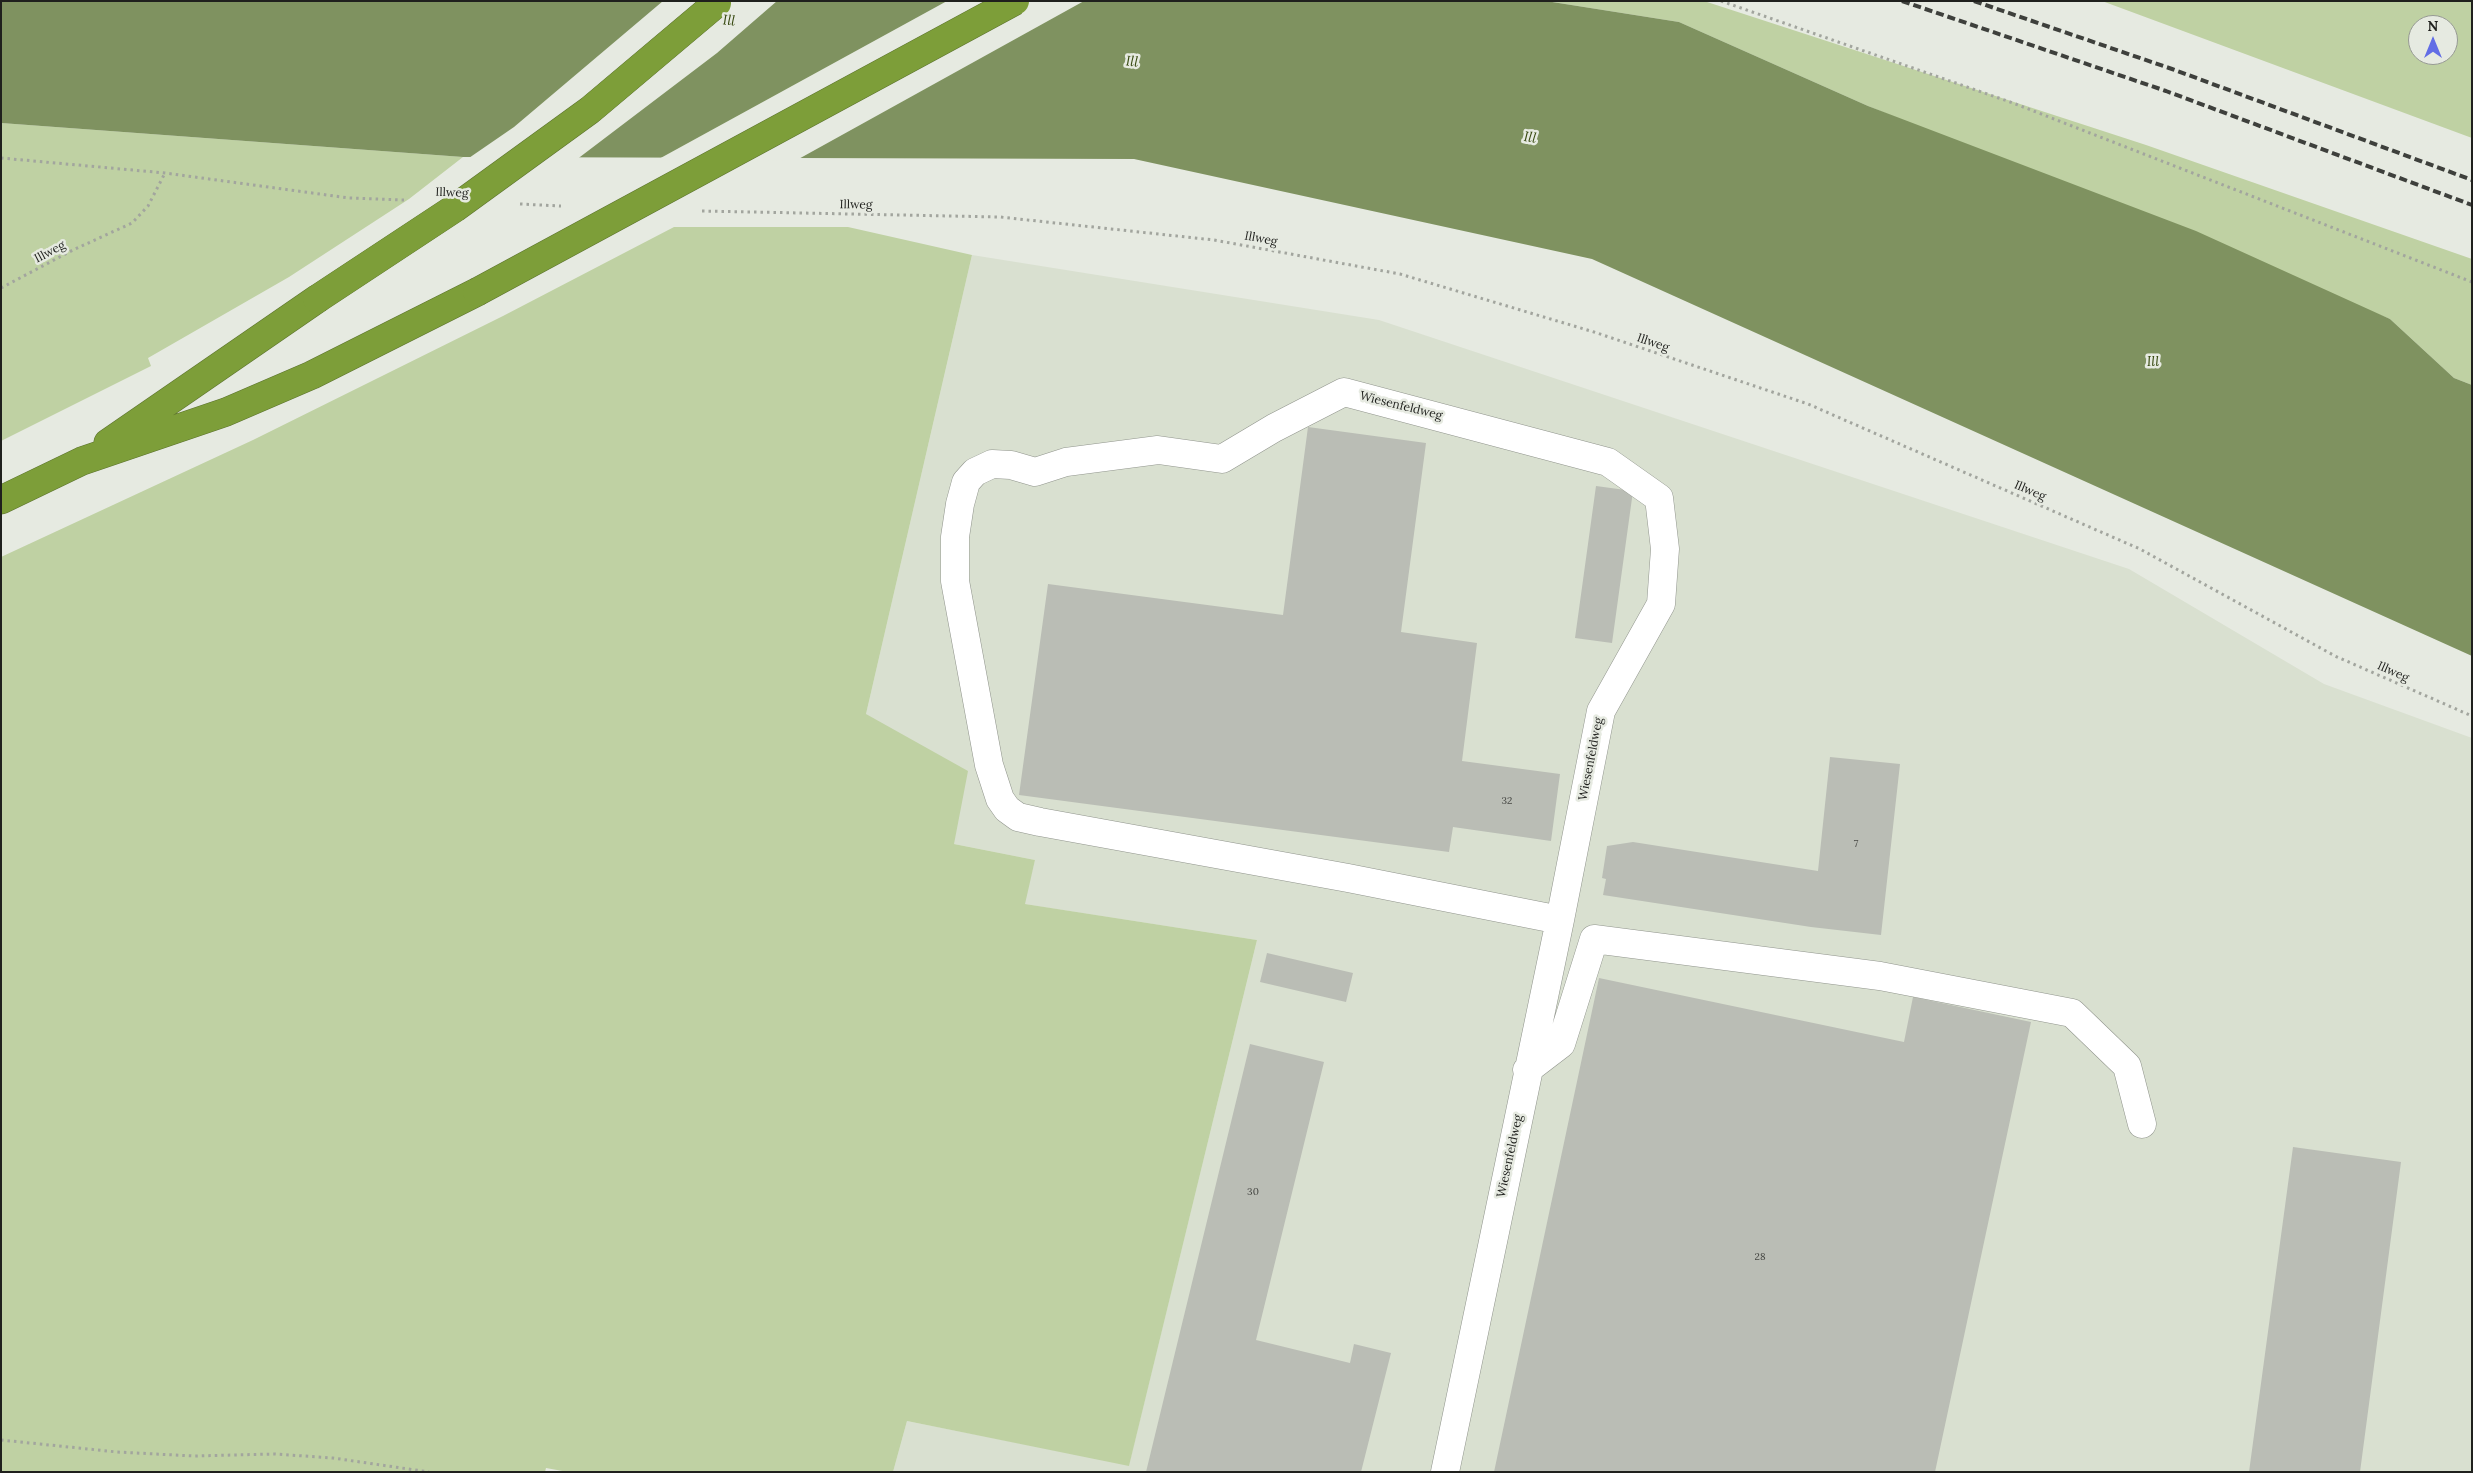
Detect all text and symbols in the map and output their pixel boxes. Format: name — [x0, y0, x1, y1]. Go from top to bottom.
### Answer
water label: Ill — [722, 12, 736, 30]
north arrow — [2408, 15, 2458, 65]
text: N — [2428, 17, 2438, 35]
water label: Ill — [1125, 53, 1139, 71]
water label: Ill — [1522, 129, 1538, 147]
street label: Illweg — [435, 185, 469, 201]
street label: Illweg — [839, 198, 873, 212]
street label: Illweg — [1243, 229, 1279, 249]
street label: Illweg — [32, 238, 68, 266]
street label: Illweg — [1635, 331, 1671, 355]
water label: Ill — [2147, 354, 2159, 370]
street label: Wiesenfeldweg — [1358, 389, 1444, 423]
street label: Illweg — [2012, 478, 2048, 504]
street label: Illweg — [2375, 659, 2411, 685]
street label: Wiesenfeldweg — [1576, 716, 1606, 802]
house number: 32 — [1502, 795, 1512, 807]
house number: 7 — [1854, 838, 1858, 850]
street label: Wiesenfeldweg — [1494, 1113, 1526, 1199]
house number: 30 — [1247, 1186, 1259, 1198]
house number: 28 — [1755, 1251, 1765, 1263]

